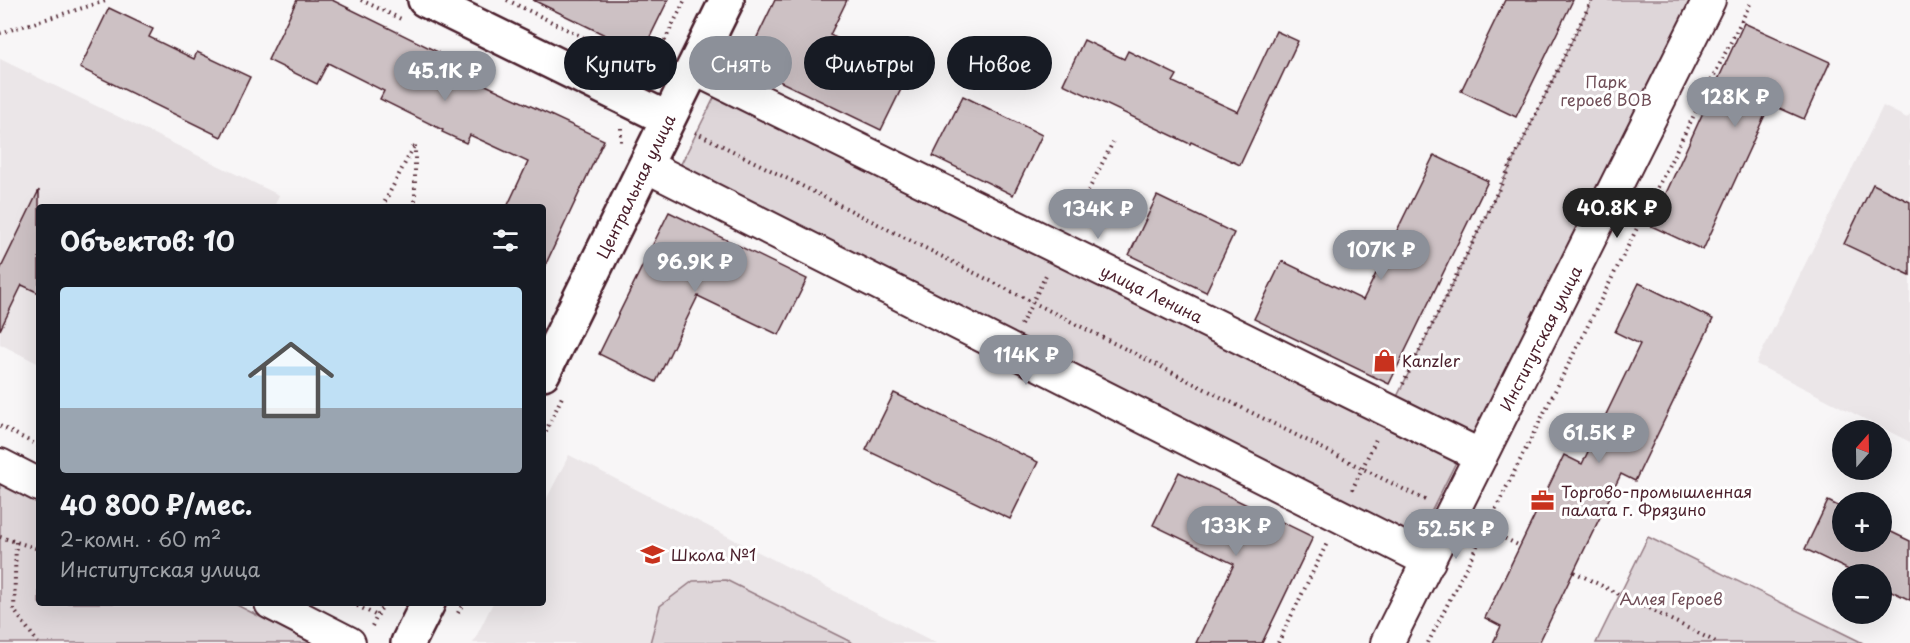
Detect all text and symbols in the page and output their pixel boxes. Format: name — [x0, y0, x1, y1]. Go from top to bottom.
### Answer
chip: Купить — [564, 36, 677, 90]
chip: Снять — [689, 36, 792, 90]
chip: Фильтры — [804, 36, 935, 90]
chip: Новое — [947, 36, 1052, 90]
pin: 45.1K ₽ — [390, 51, 500, 102]
text: 45.1K ₽ — [408, 55, 482, 85]
park label: Парк героев ВОВ — [1560, 69, 1652, 111]
pin: 128K ₽ — [1686, 77, 1784, 128]
text: 128K ₽ — [1701, 81, 1769, 111]
street label: Центральная улица — [590, 110, 680, 262]
pin: 40.8K ₽ — [1562, 188, 1672, 239]
pin: 134K ₽ — [1049, 189, 1147, 240]
text: 40.8K ₽ — [1577, 192, 1657, 222]
text: 134K ₽ — [1063, 193, 1133, 223]
text: Объектов: 10 — [60, 221, 235, 260]
icon: filters — [489, 224, 522, 257]
pin: 107K ₽ — [1332, 230, 1430, 281]
text: 107K ₽ — [1347, 234, 1415, 264]
pin: 96.9K ₽ — [640, 242, 750, 293]
text: 96.9K ₽ — [657, 246, 733, 276]
street label: улица Ленина — [1097, 258, 1207, 328]
street label: Институтская улица — [1493, 261, 1587, 415]
icon: home — [237, 326, 345, 434]
pin: 114K ₽ — [977, 335, 1075, 386]
text: 114K ₽ — [993, 339, 1059, 369]
shop icon: Kanzler — [1371, 347, 1397, 373]
place label: Kanzler — [1402, 348, 1461, 372]
pin: 61.5K ₽ — [1544, 413, 1654, 464]
text: 61.5K ₽ — [1563, 417, 1635, 447]
north arrow — [1832, 420, 1892, 480]
map controls — [1832, 420, 1892, 624]
place label: Торгово-промышленная палата г. Фрязино — [1561, 479, 1752, 521]
text: 40 800 ₽/мес. — [60, 485, 253, 524]
office icon: Торгово-промышленная палата г. Фрязино — [1530, 487, 1556, 513]
button: + — [1832, 492, 1892, 552]
pin: 133K ₽ — [1187, 506, 1285, 557]
pin: 52.5K ₽ — [1401, 509, 1511, 560]
text: 133K ₽ — [1201, 510, 1271, 540]
text: 52.5K ₽ — [1418, 513, 1494, 543]
text: 2-комн. · 60 m² — [60, 524, 221, 554]
school or university icon: Школа №1 — [640, 541, 666, 567]
place label: Школа №1 — [671, 542, 756, 566]
text: Институтская улица — [60, 554, 260, 584]
button: − — [1832, 564, 1892, 624]
park label: Аллея Героев — [1619, 586, 1723, 610]

